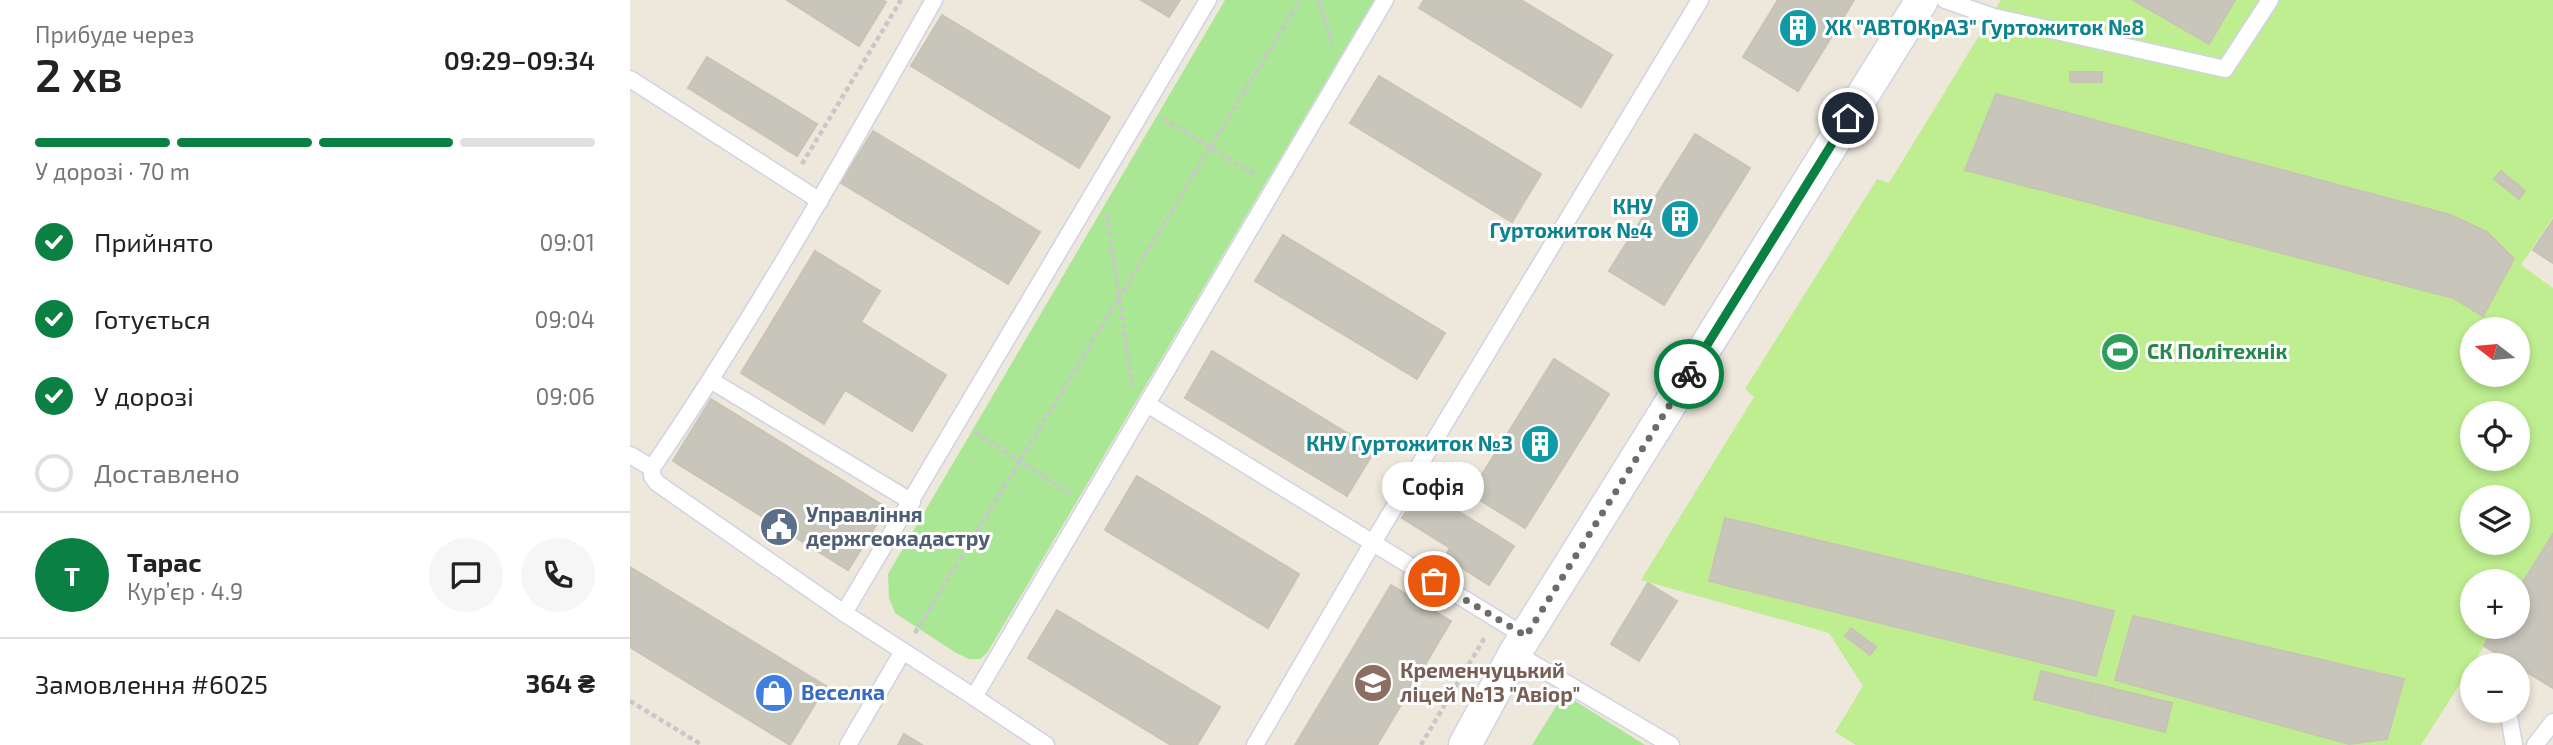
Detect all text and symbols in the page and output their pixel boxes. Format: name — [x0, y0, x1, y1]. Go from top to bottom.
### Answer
building icon: ХК "АВТОКрАЗ" Гуртожиток №8 — [1777, 7, 1819, 49]
place label: ХК "АВТОКрАЗ" Гуртожиток №8 — [1825, 14, 2144, 39]
text: Прибуде через — [35, 20, 195, 48]
text: 09:29–09:34 — [444, 44, 595, 75]
text: 2 хв — [35, 46, 123, 101]
pin — [1818, 88, 1878, 148]
icon: home — [1829, 99, 1867, 137]
text: У дорозі · 70 m — [35, 157, 190, 185]
place label: КНУ Гуртожиток №4 — [1489, 193, 1654, 242]
building icon: КНУ Гуртожиток №4 — [1659, 198, 1701, 240]
icon: check — [35, 223, 73, 261]
text: Прийнято — [94, 226, 214, 257]
text: 09:01 — [540, 228, 595, 256]
icon: check — [35, 300, 73, 338]
text: Готується — [94, 303, 211, 334]
text: 09:04 — [535, 305, 595, 333]
north arrow — [2460, 317, 2530, 387]
map controls — [2460, 317, 2530, 723]
sports icon: СК Політехнік — [2099, 331, 2141, 373]
place label: СК Політехнік — [2147, 338, 2287, 363]
courier — [1654, 339, 1724, 409]
icon: bike — [1670, 355, 1708, 393]
icon: check — [35, 377, 73, 415]
text: У дорозі — [94, 380, 194, 411]
text: 09:06 — [536, 382, 595, 410]
button: locate — [2460, 401, 2530, 471]
building icon: КНУ Гуртожиток №3 — [1519, 423, 1561, 465]
place label: КНУ Гуртожиток №3 — [1306, 430, 1513, 455]
text: Доставлено — [94, 457, 240, 488]
callout: Софія — [1383, 462, 1485, 511]
text: Софія — [1402, 472, 1464, 500]
button: layers — [2460, 485, 2530, 555]
place label: Управлiння держгеокадастру — [806, 501, 990, 550]
public building icon: Управлiння держгеокадастру — [758, 506, 800, 548]
button: chat — [429, 538, 503, 612]
button: phone — [521, 538, 595, 612]
text: Тарас — [127, 546, 201, 577]
pin — [1404, 551, 1464, 611]
text: Т — [64, 560, 80, 591]
icon: bag — [1415, 562, 1453, 600]
button: + — [2460, 569, 2530, 639]
text: Кур’єр · 4.9 — [127, 577, 243, 605]
button: − — [2460, 653, 2530, 723]
place label: Кременчуцький ліцей №13 "Авіор" — [1400, 657, 1580, 706]
school or university icon: Кременчуцький ліцей №13 "Авіор" — [1352, 662, 1394, 704]
text: 364 ₴ — [525, 667, 595, 698]
text: Замовлення #6025 — [35, 668, 268, 699]
shop icon: Веселка — [753, 672, 795, 714]
place label: Веселка — [801, 679, 885, 704]

